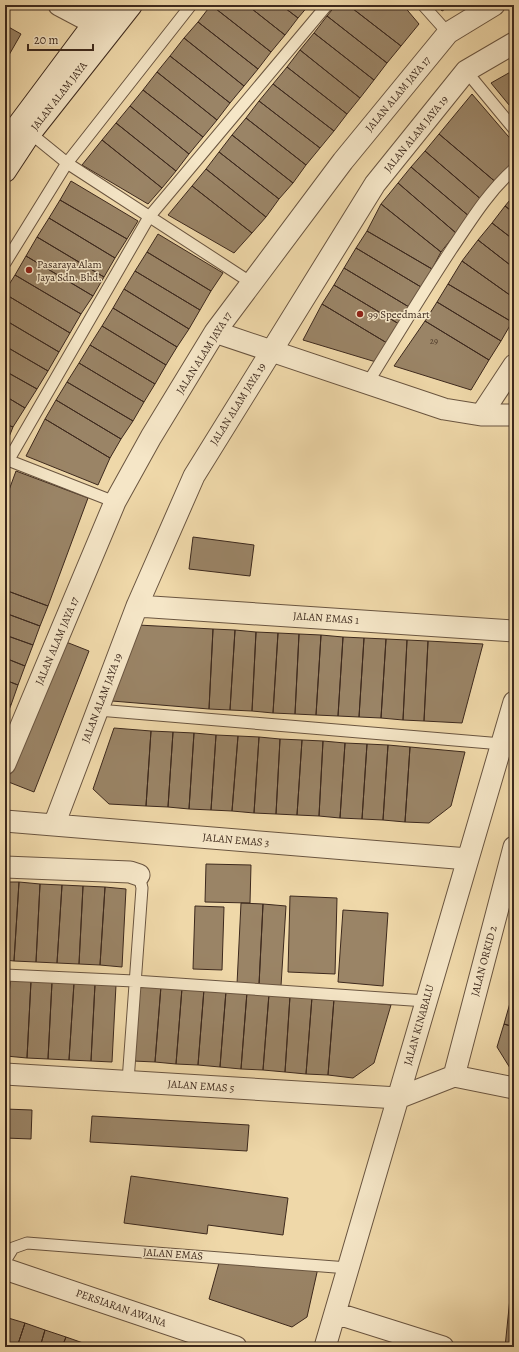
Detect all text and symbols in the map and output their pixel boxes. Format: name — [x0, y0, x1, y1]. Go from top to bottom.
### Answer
scale bar — [28, 26, 93, 52]
text: 20 m — [34, 32, 58, 48]
street label: JALAN ALAM JAYA 17 — [362, 53, 434, 135]
street label: JALAN ALAM JAYA — [27, 58, 91, 134]
street label: JALAN ALAM JAYA 19 — [380, 92, 452, 176]
place label: Pasaraya Alam Jaya Sdn. Bhd. — [37, 257, 102, 285]
marker: Pasaraya Alam Jaya Sdn. Bhd. — [24, 265, 34, 275]
place label: 99 Speedmart — [368, 307, 430, 322]
street label: JALAN ALAM JAYA 17 — [173, 309, 236, 397]
marker: 99 Speedmart — [355, 309, 365, 319]
house number: 29 — [430, 335, 438, 347]
street label: JALAN ALAM JAYA 19 — [207, 360, 269, 448]
street label: JALAN ALAM JAYA 17 — [32, 594, 82, 687]
street label: JALAN EMAS 1 — [292, 608, 360, 628]
street label: JALAN ALAM JAYA 19 — [78, 651, 126, 745]
street label: JALAN EMAS 3 — [202, 830, 270, 850]
street label: JALAN ORKID 2 — [467, 924, 501, 998]
street label: JALAN KINABALU — [400, 982, 438, 1067]
street label: JALAN EMAS 5 — [167, 1076, 235, 1096]
street label: JALAN EMAS — [142, 1244, 204, 1264]
street label: PERSIARAN AWANA — [74, 1285, 169, 1331]

